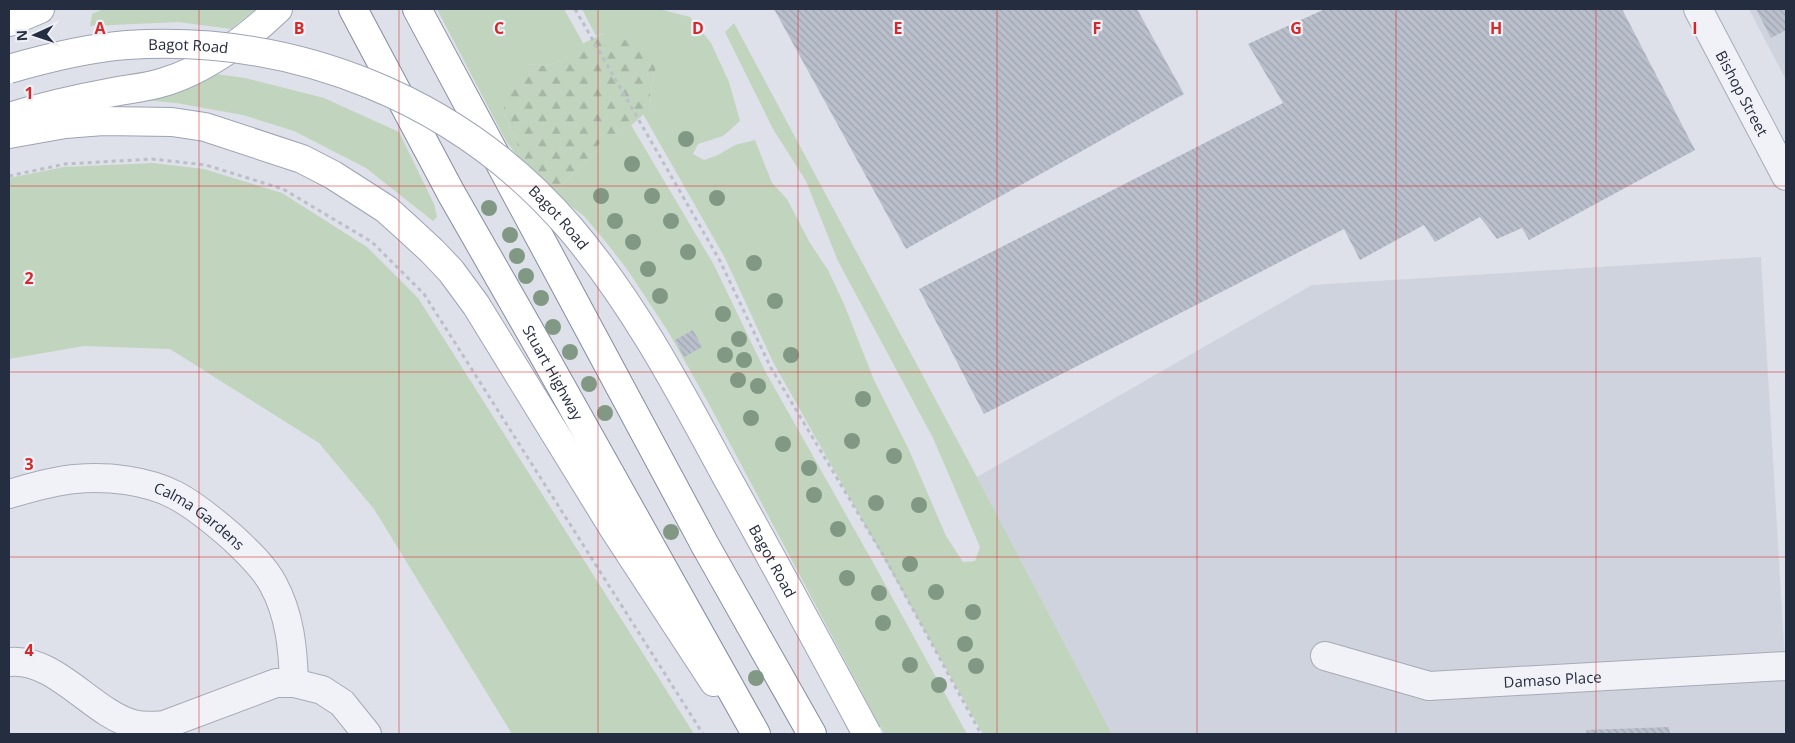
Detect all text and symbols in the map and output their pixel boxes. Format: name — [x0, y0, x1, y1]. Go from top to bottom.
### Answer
north arrow — [10, 10, 60, 60]
text: A — [94, 17, 106, 39]
text: B — [294, 17, 304, 39]
text: C — [494, 17, 504, 39]
text: D — [692, 17, 704, 39]
text: E — [894, 17, 903, 39]
text: F — [1093, 17, 1101, 39]
text: G — [1290, 17, 1302, 39]
text: H — [1490, 17, 1502, 39]
text: I — [1692, 17, 1698, 39]
text: N — [12, 30, 31, 42]
street label: Bagot Road — [148, 34, 229, 58]
street label: Bishop Street — [1712, 47, 1773, 139]
text: 1 — [24, 82, 34, 104]
street label: Bagot Road — [525, 181, 593, 253]
text: 2 — [24, 267, 34, 289]
street label: Stuart Highway — [518, 321, 588, 424]
text: 3 — [24, 453, 34, 475]
street label: Calma Gardens — [152, 477, 249, 554]
street label: Bagot Road — [745, 521, 801, 601]
text: 4 — [24, 639, 34, 661]
street label: Damaso Place — [1503, 666, 1602, 692]

